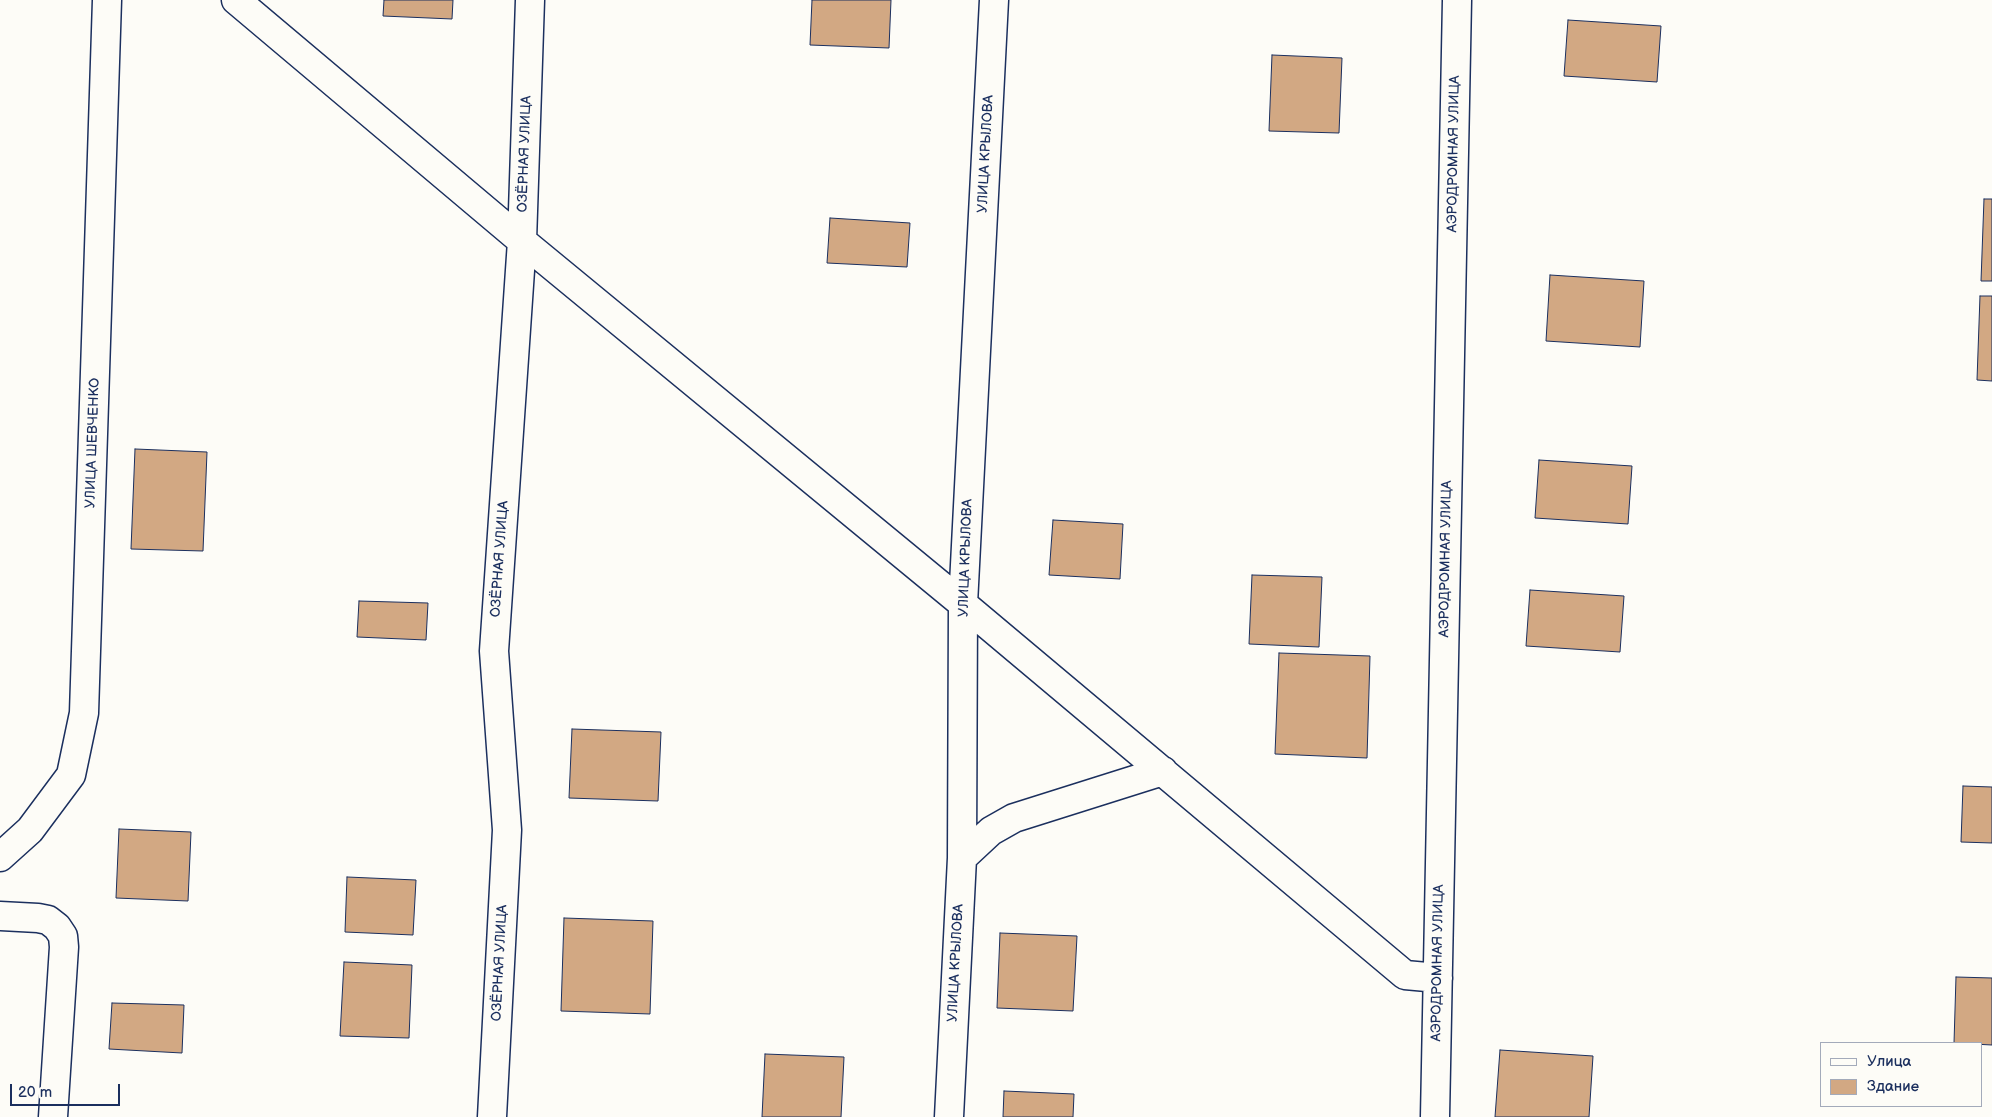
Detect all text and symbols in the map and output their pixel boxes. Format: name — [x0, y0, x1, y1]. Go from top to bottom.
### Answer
street label: АЭРОДРОМНАЯ УЛИЦА — [1444, 75, 1464, 233]
street label: ОЗЁРНАЯ УЛИЦА — [515, 95, 535, 213]
street label: УЛИЦА КРЫЛОВА — [975, 95, 997, 213]
street label: УЛИЦА ШЕВЧЕНКО — [82, 377, 104, 509]
street label: АЭРОДРОМНАЯ УЛИЦА — [1436, 480, 1456, 638]
street label: УЛИЦА КРЫЛОВА — [956, 499, 976, 617]
street label: ОЗЁРНАЯ УЛИЦА — [488, 500, 512, 618]
street label: АЭРОДРОМНАЯ УЛИЦА — [1428, 884, 1448, 1042]
street label: ОЗЁРНАЯ УЛИЦА — [489, 904, 511, 1022]
street label: УЛИЦА КРЫЛОВА — [945, 904, 967, 1022]
legend — [1820, 1042, 1982, 1107]
text: Улица — [1867, 1052, 1911, 1071]
scale bar — [12, 1074, 122, 1106]
text: Здание — [1867, 1077, 1919, 1096]
text: 20 m — [18, 1083, 52, 1102]

